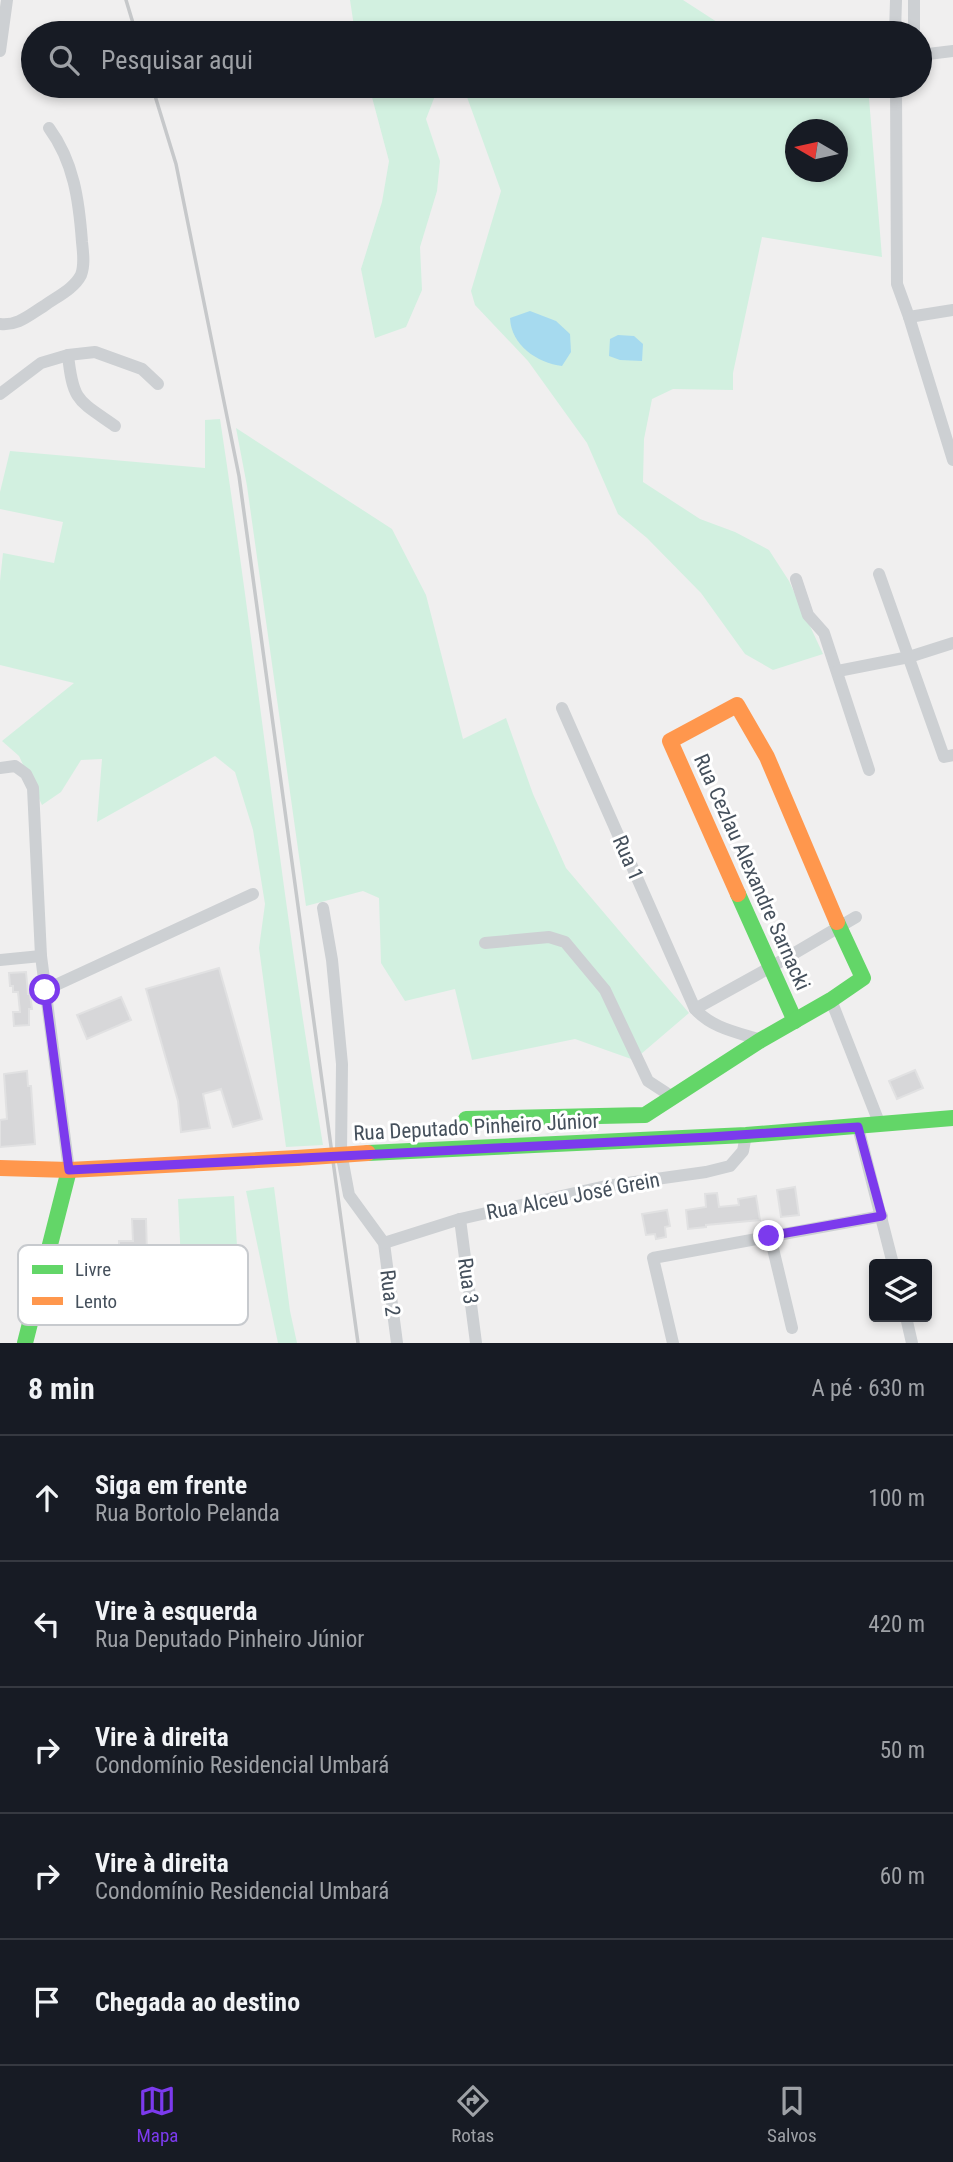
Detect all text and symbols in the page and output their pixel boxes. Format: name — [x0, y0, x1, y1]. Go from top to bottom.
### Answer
search box — [21, 21, 932, 98]
icon: search — [45, 41, 83, 79]
text: Pesquisar aqui — [101, 45, 253, 75]
north arrow — [785, 119, 848, 182]
street label: Rua Cezlau Alexandre Sarnacki — [689, 750, 815, 994]
street label: Rua 1 — [608, 832, 648, 884]
route start — [29, 974, 60, 1005]
street label: Rua Deputado Pinheiro Júnior — [353, 1109, 599, 1145]
street label: Rua Alceu José Grein — [484, 1167, 662, 1225]
route end — [753, 1220, 784, 1251]
legend — [18, 1245, 248, 1325]
street label: Rua 3 — [453, 1256, 483, 1306]
text: Livre — [75, 1258, 111, 1281]
map controls — [869, 1259, 932, 1322]
button: layers — [869, 1259, 932, 1322]
street label: Rua 2 — [375, 1268, 405, 1318]
text: Lento — [75, 1290, 117, 1313]
text: 8 min — [28, 1371, 95, 1406]
text: A pé · 630 m — [812, 1375, 925, 1402]
text: Siga em frente — [95, 1470, 247, 1500]
icon: ahead — [28, 1479, 66, 1517]
text: 100 m — [868, 1485, 925, 1512]
text: Rua Bortolo Pelanda — [95, 1500, 280, 1527]
text: Vire à esquerda — [95, 1596, 258, 1626]
icon: left — [28, 1605, 66, 1643]
text: 420 m — [868, 1611, 925, 1638]
text: Rua Deputado Pinheiro Júnior — [95, 1626, 364, 1653]
text: Vire à direita — [95, 1722, 229, 1752]
icon: right — [28, 1731, 66, 1769]
text: 50 m — [880, 1737, 925, 1764]
text: Condomínio Residencial Umbará — [95, 1752, 389, 1779]
text: Vire à direita — [95, 1848, 229, 1878]
icon: right — [28, 1857, 66, 1895]
text: 60 m — [880, 1863, 925, 1890]
text: Condomínio Residencial Umbará — [95, 1878, 389, 1905]
icon: arrive — [28, 1983, 66, 2021]
text: Chegada ao destino — [95, 1987, 300, 2017]
tab: Mapa — [136, 2082, 178, 2147]
tab: Rotas — [451, 2082, 494, 2147]
tab: Salvos — [767, 2082, 817, 2147]

